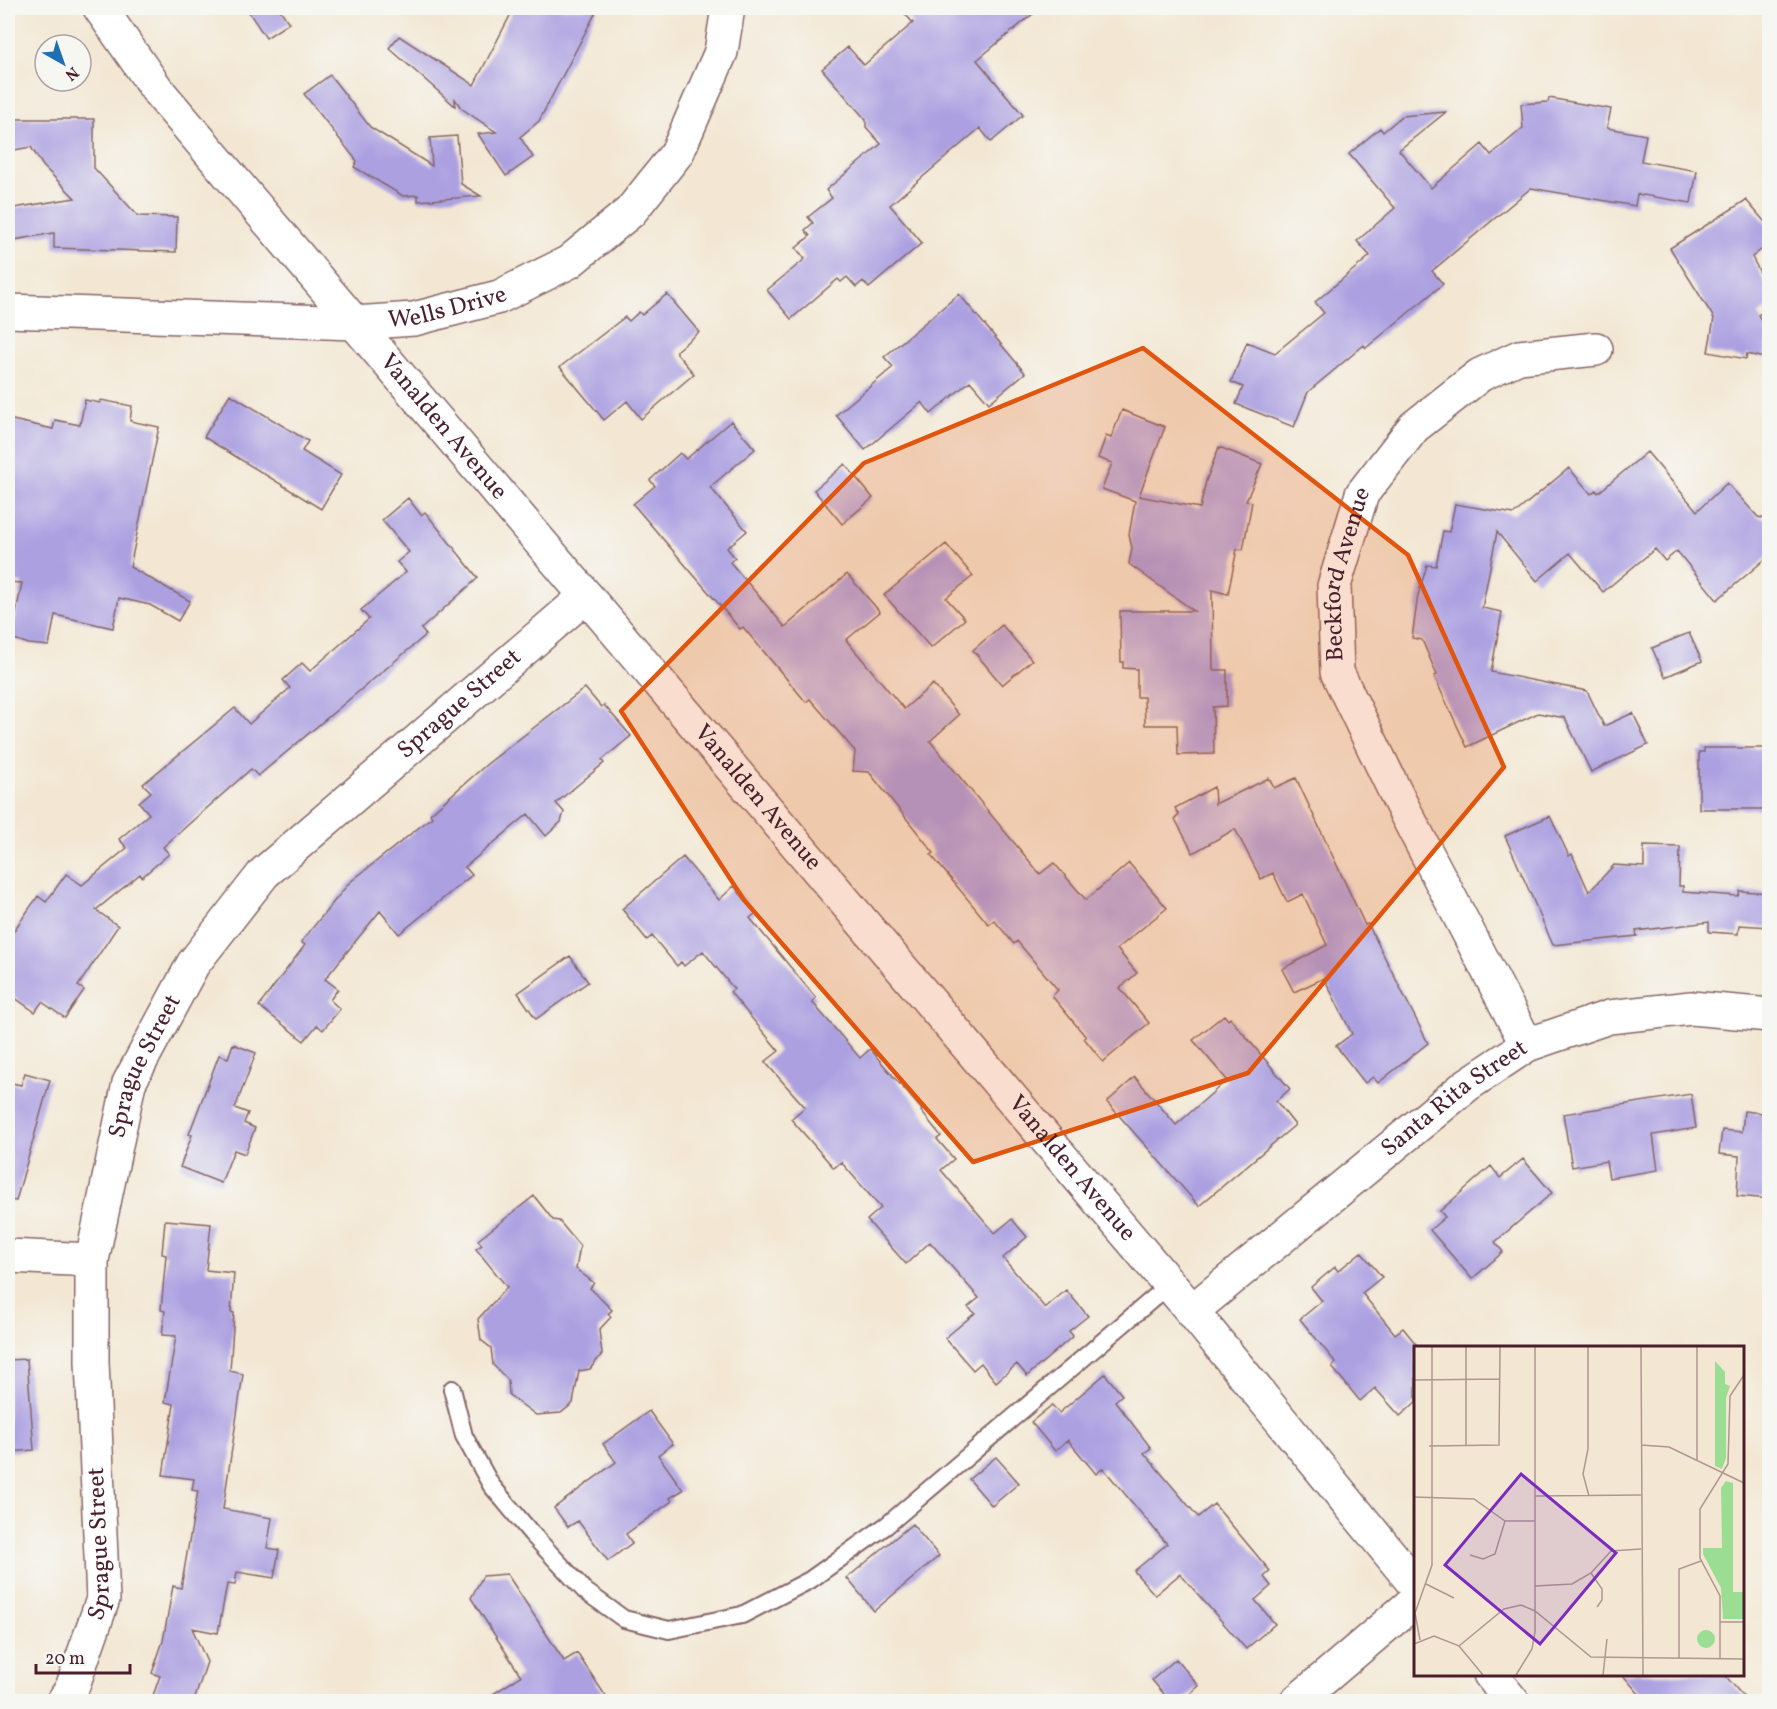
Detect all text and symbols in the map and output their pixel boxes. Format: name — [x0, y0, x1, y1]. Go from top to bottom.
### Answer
north arrow — [33, 33, 93, 93]
text: N — [60, 61, 83, 85]
street label: Wells Drive — [387, 278, 513, 338]
street label: Vanalden Avenue — [371, 347, 515, 508]
street label: Beckford Avenue — [1316, 479, 1379, 662]
street label: Sprague Street — [390, 641, 529, 768]
street label: Vanalden Avenue — [685, 717, 829, 879]
street label: Sprague Street — [101, 989, 190, 1141]
street label: Santa Rita Street — [1374, 1032, 1535, 1166]
street label: Vanalden Avenue — [999, 1088, 1143, 1249]
inset map — [1414, 1346, 1744, 1676]
street label: Sprague Street — [80, 1466, 121, 1625]
scale bar — [36, 1637, 130, 1675]
text: 20 m — [45, 1647, 85, 1672]

